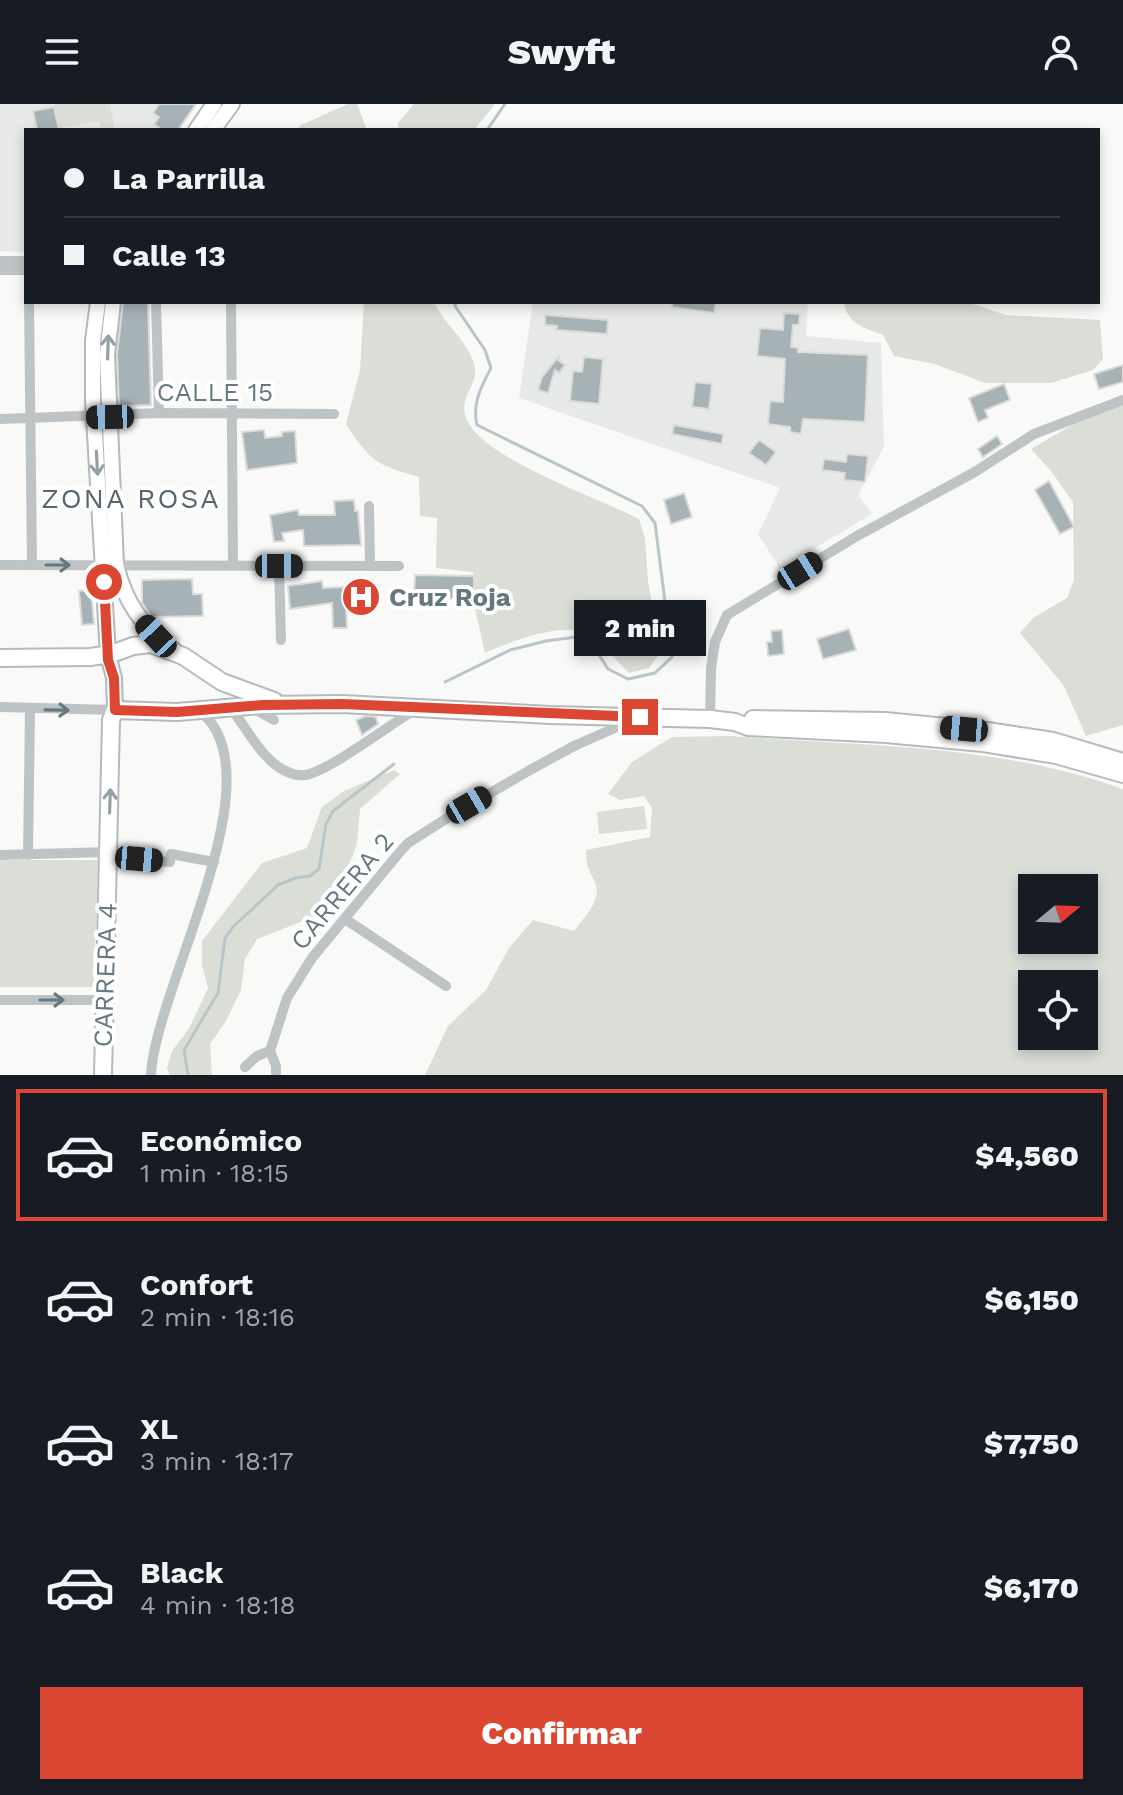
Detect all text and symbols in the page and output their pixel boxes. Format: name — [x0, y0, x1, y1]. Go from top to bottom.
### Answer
icon: menu — [40, 30, 84, 74]
icon: person — [1039, 30, 1083, 74]
text: Swyft — [508, 31, 615, 73]
text: La Parrilla — [112, 161, 265, 196]
text: Calle 13 — [112, 238, 226, 273]
one-way arrow — [100, 334, 115, 361]
street label: CALLE 15 — [157, 377, 273, 407]
car — [86, 405, 134, 429]
one-way arrow — [89, 449, 104, 476]
district label: ZONA ROSA — [41, 482, 221, 515]
car — [773, 548, 827, 594]
car — [255, 554, 303, 578]
one-way arrow — [44, 557, 71, 573]
route start — [86, 564, 122, 600]
hospital icon: Cruz Roja — [340, 576, 382, 618]
place label: Cruz Roja — [389, 582, 511, 612]
callout: 2 min — [574, 601, 706, 657]
car — [131, 610, 181, 662]
text: 2 min — [605, 613, 675, 643]
route end — [622, 699, 658, 735]
one-way arrow — [43, 702, 70, 718]
car — [939, 715, 989, 743]
car — [442, 783, 496, 827]
one-way arrow — [103, 788, 118, 815]
street label: CARRERA 2 — [284, 826, 400, 956]
car — [114, 845, 164, 873]
north arrow — [1018, 874, 1098, 954]
map controls — [1018, 874, 1098, 1050]
street label: CARRERA 4 — [87, 902, 123, 1048]
button: locate — [1018, 970, 1098, 1050]
one-way arrow — [38, 992, 65, 1008]
icon: car — [44, 1119, 116, 1191]
text: Económico — [140, 1123, 302, 1158]
text: $4,560 — [975, 1138, 1079, 1173]
text: 1 min · 18:15 — [140, 1158, 289, 1188]
icon: car — [44, 1263, 116, 1335]
text: Confort — [140, 1267, 253, 1302]
text: $6,150 — [985, 1282, 1079, 1317]
text: 2 min · 18:16 — [140, 1302, 295, 1332]
icon: car — [44, 1407, 116, 1479]
text: XL — [140, 1411, 178, 1446]
text: $7,750 — [984, 1426, 1079, 1461]
text: 3 min · 18:17 — [140, 1446, 293, 1476]
icon: car — [44, 1551, 116, 1623]
text: Black — [140, 1555, 224, 1590]
text: $6,170 — [984, 1570, 1079, 1605]
text: 4 min · 18:18 — [140, 1590, 296, 1620]
button: Confirmar — [40, 1687, 1083, 1779]

